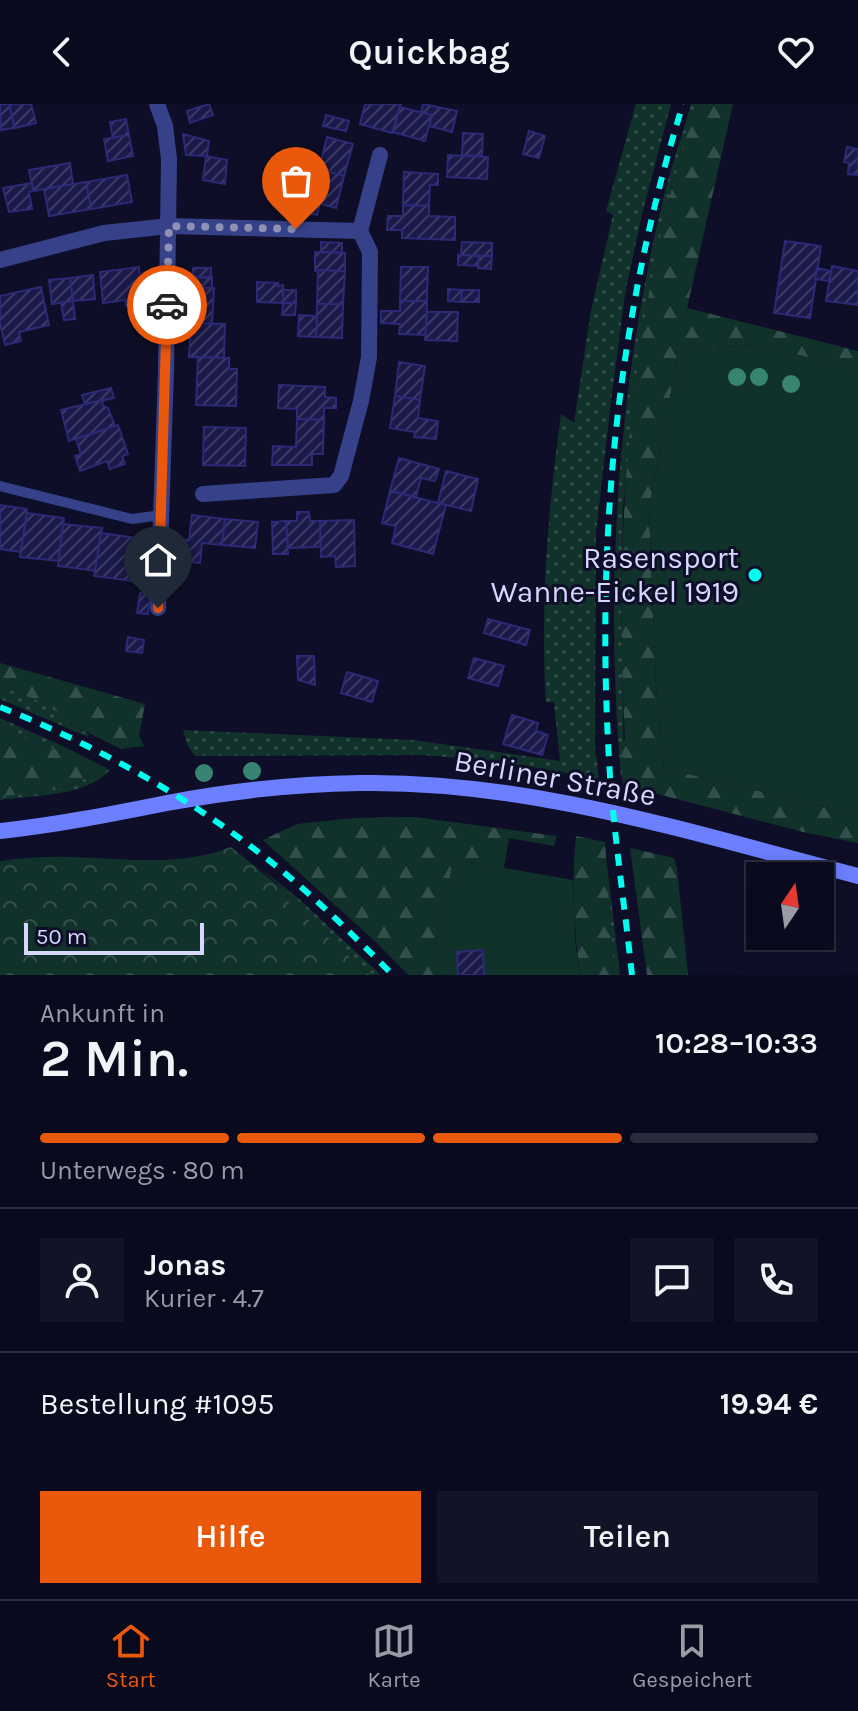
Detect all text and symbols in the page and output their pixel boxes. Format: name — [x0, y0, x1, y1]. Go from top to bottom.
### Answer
icon: back — [40, 30, 84, 74]
icon: heart — [774, 30, 818, 74]
text: Quickbag — [348, 31, 510, 73]
pin — [262, 147, 330, 229]
icon: bag — [274, 159, 318, 203]
courier — [127, 265, 207, 345]
icon: car — [145, 283, 189, 327]
pin — [124, 526, 192, 608]
icon: home — [136, 538, 180, 582]
place label: Rasensport Wanne-Eickel 1919 — [491, 540, 739, 610]
marker: Rasensport Wanne-Eickel 1919 — [746, 566, 764, 584]
street label: Berliner Straße — [451, 743, 659, 813]
north arrow — [746, 862, 834, 950]
map controls — [746, 862, 834, 950]
scale bar — [24, 919, 204, 955]
text: 50 m — [36, 924, 87, 950]
text: Ankunft in — [40, 998, 165, 1029]
text: 10:28–10:33 — [655, 1025, 818, 1061]
text: 2 Min. — [40, 1028, 189, 1089]
text: Unterwegs · 80 m — [40, 1155, 245, 1186]
button: person — [40, 1238, 124, 1322]
button: chat — [630, 1238, 714, 1322]
button: phone — [734, 1238, 818, 1322]
text: Jonas — [144, 1247, 226, 1283]
text: Kurier · 4.7 — [144, 1283, 264, 1314]
text: Bestellung #1095 — [40, 1386, 274, 1422]
text: 19.94 € — [720, 1386, 818, 1422]
button: Hilfe — [40, 1491, 421, 1583]
button: Teilen — [437, 1491, 818, 1583]
tab: Start — [106, 1619, 156, 1693]
tab: Karte — [368, 1619, 421, 1693]
tab: Gespeichert — [632, 1619, 752, 1693]

